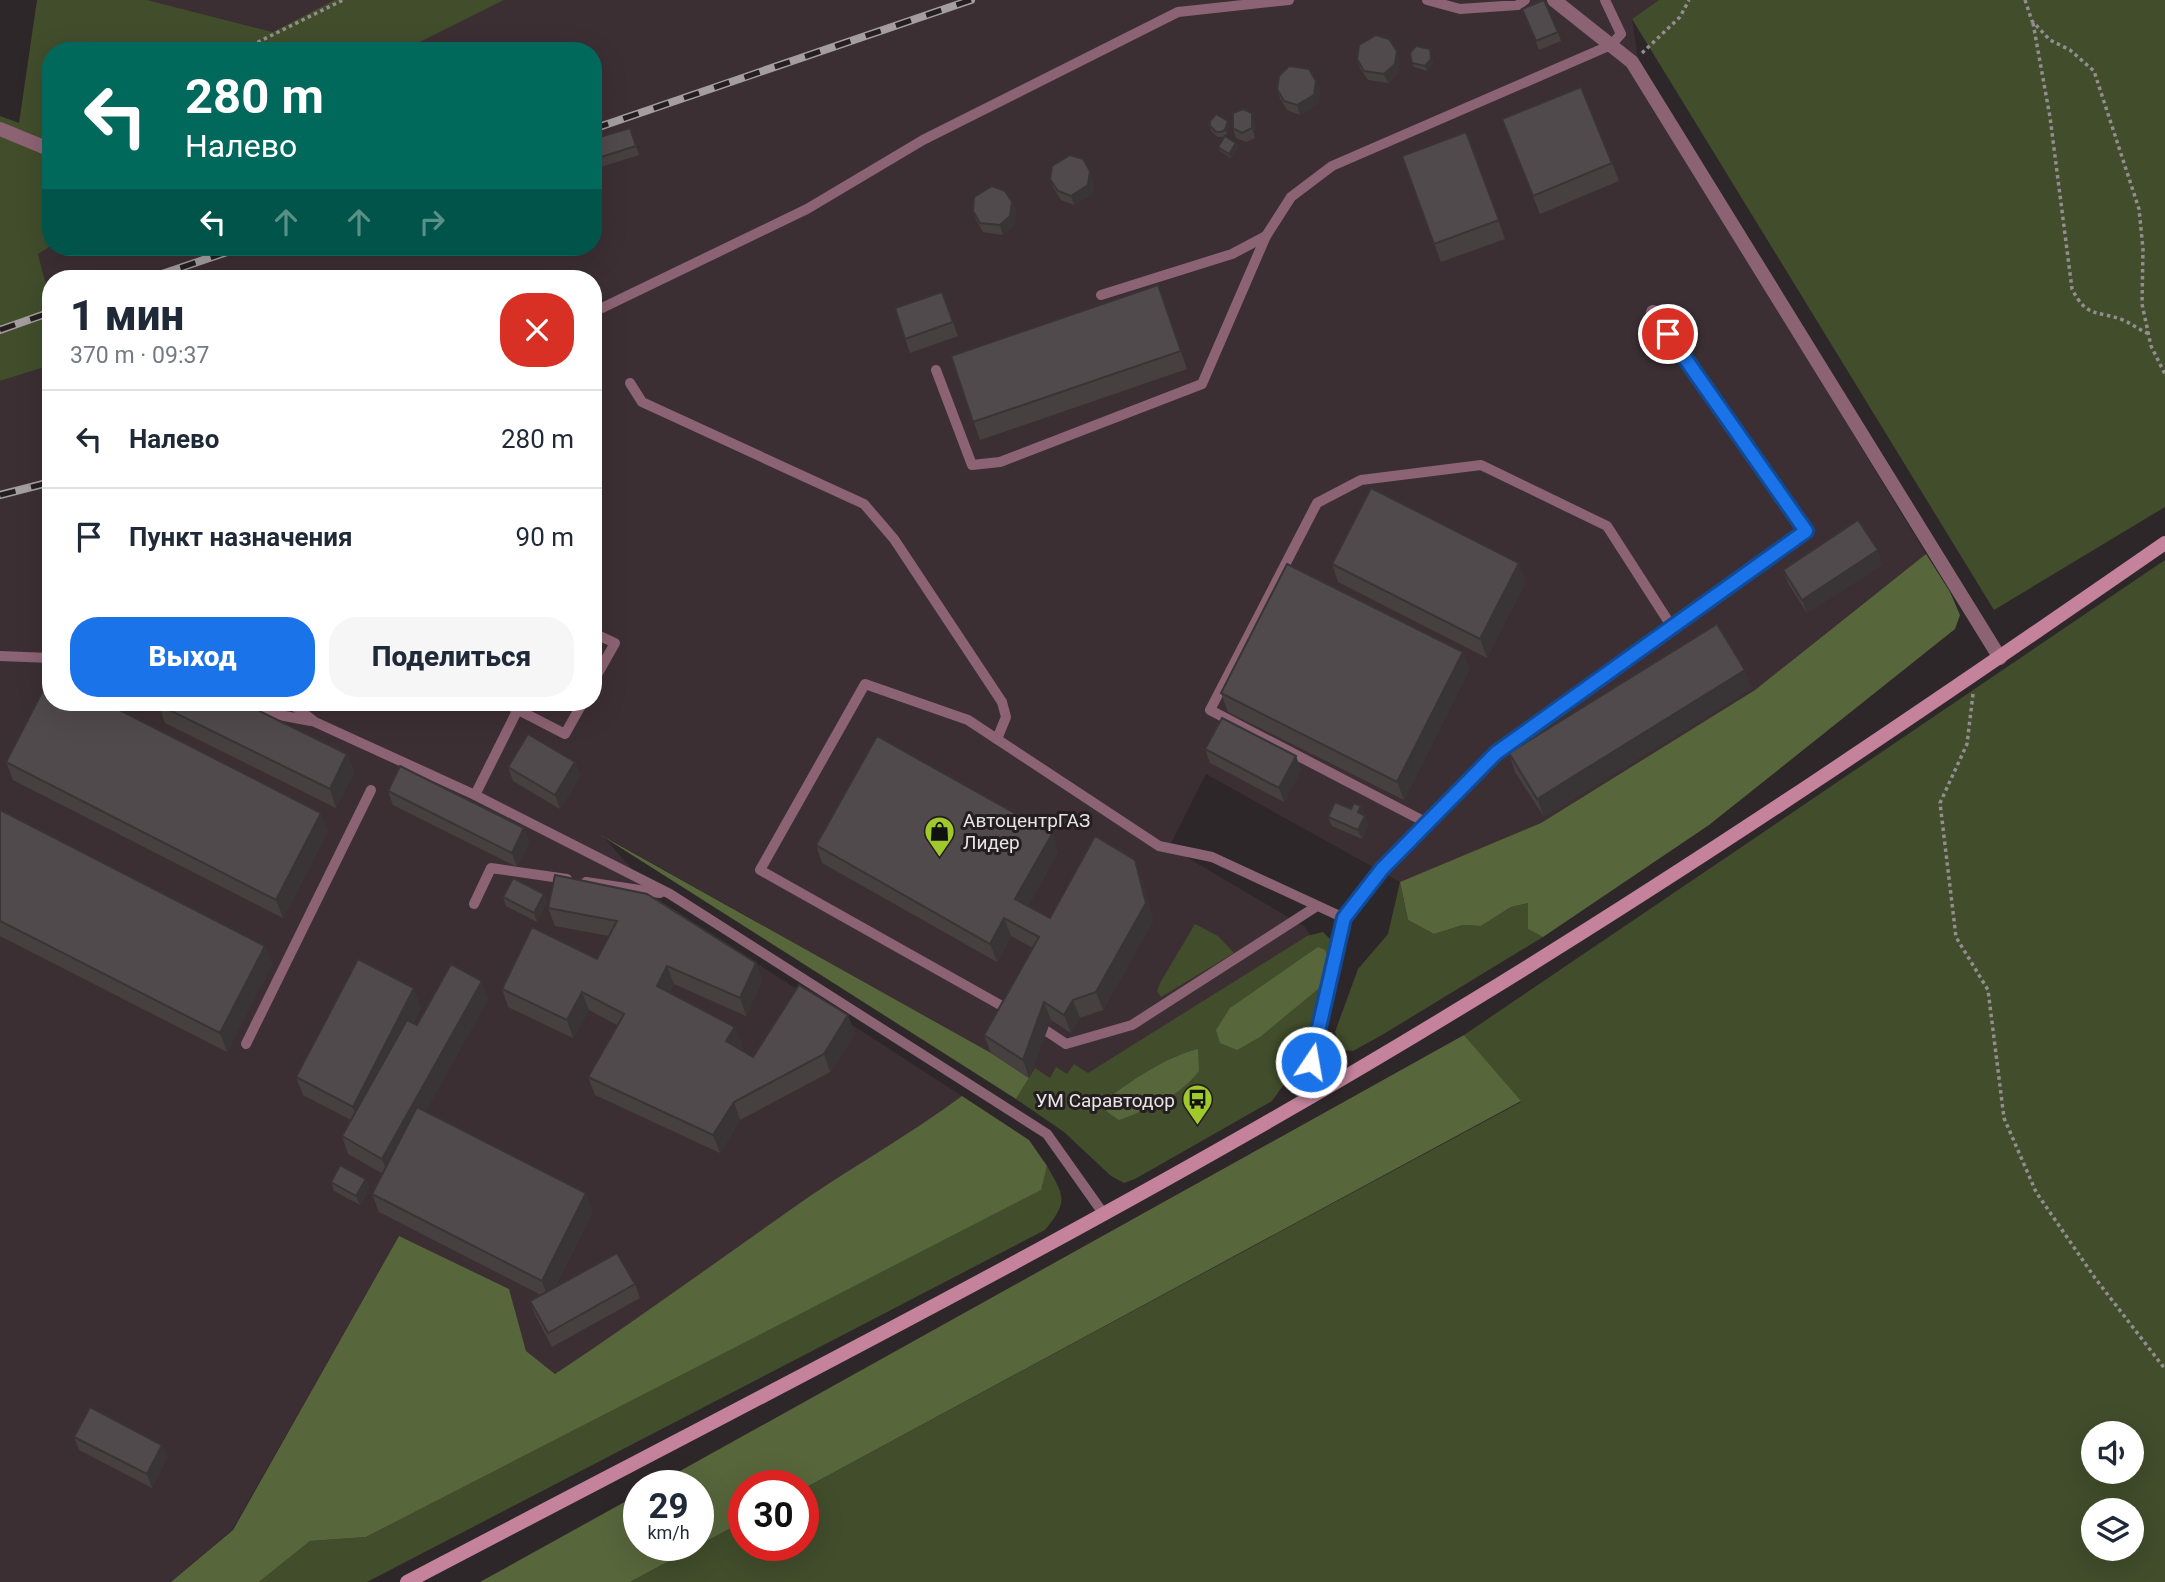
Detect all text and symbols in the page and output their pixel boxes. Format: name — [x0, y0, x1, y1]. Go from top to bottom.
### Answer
text: 280 m — [185, 68, 324, 125]
icon: left — [70, 70, 161, 161]
text: Налево — [185, 127, 297, 165]
icon: left — [194, 203, 232, 241]
icon: ahead — [267, 203, 305, 241]
icon: ahead — [340, 203, 378, 241]
icon: right — [413, 203, 451, 241]
text: 1 мин — [70, 291, 184, 340]
button: close — [500, 293, 574, 367]
pin — [1638, 304, 1698, 364]
icon: arrive — [1649, 315, 1687, 353]
text: 370 m · 09:37 — [70, 342, 209, 369]
icon: left — [70, 420, 108, 458]
text: Налево — [129, 424, 219, 454]
text: 280 m — [501, 424, 574, 454]
icon: arrive — [70, 518, 108, 556]
text: Пункт назначения — [129, 522, 353, 552]
text: 90 m — [516, 522, 574, 552]
button: Выход — [70, 617, 315, 697]
button: Поделиться — [329, 617, 574, 697]
place label: АвтоцентрГАЗ Лидер — [963, 809, 1090, 854]
shop icon: АвтоцентрГАЗ Лидер — [923, 814, 957, 858]
position arrow — [1274, 1025, 1348, 1099]
bus stop icon: УМ Саравтодор — [1181, 1083, 1215, 1127]
place label: УМ Саравтодор — [1035, 1089, 1175, 1112]
map controls — [2081, 1421, 2144, 1561]
button: sound — [2081, 1421, 2144, 1484]
speed limit sign: 30 — [728, 1470, 819, 1561]
text: 29 — [648, 1486, 689, 1527]
button: layers — [2081, 1498, 2144, 1561]
text: km/h — [647, 1522, 690, 1543]

